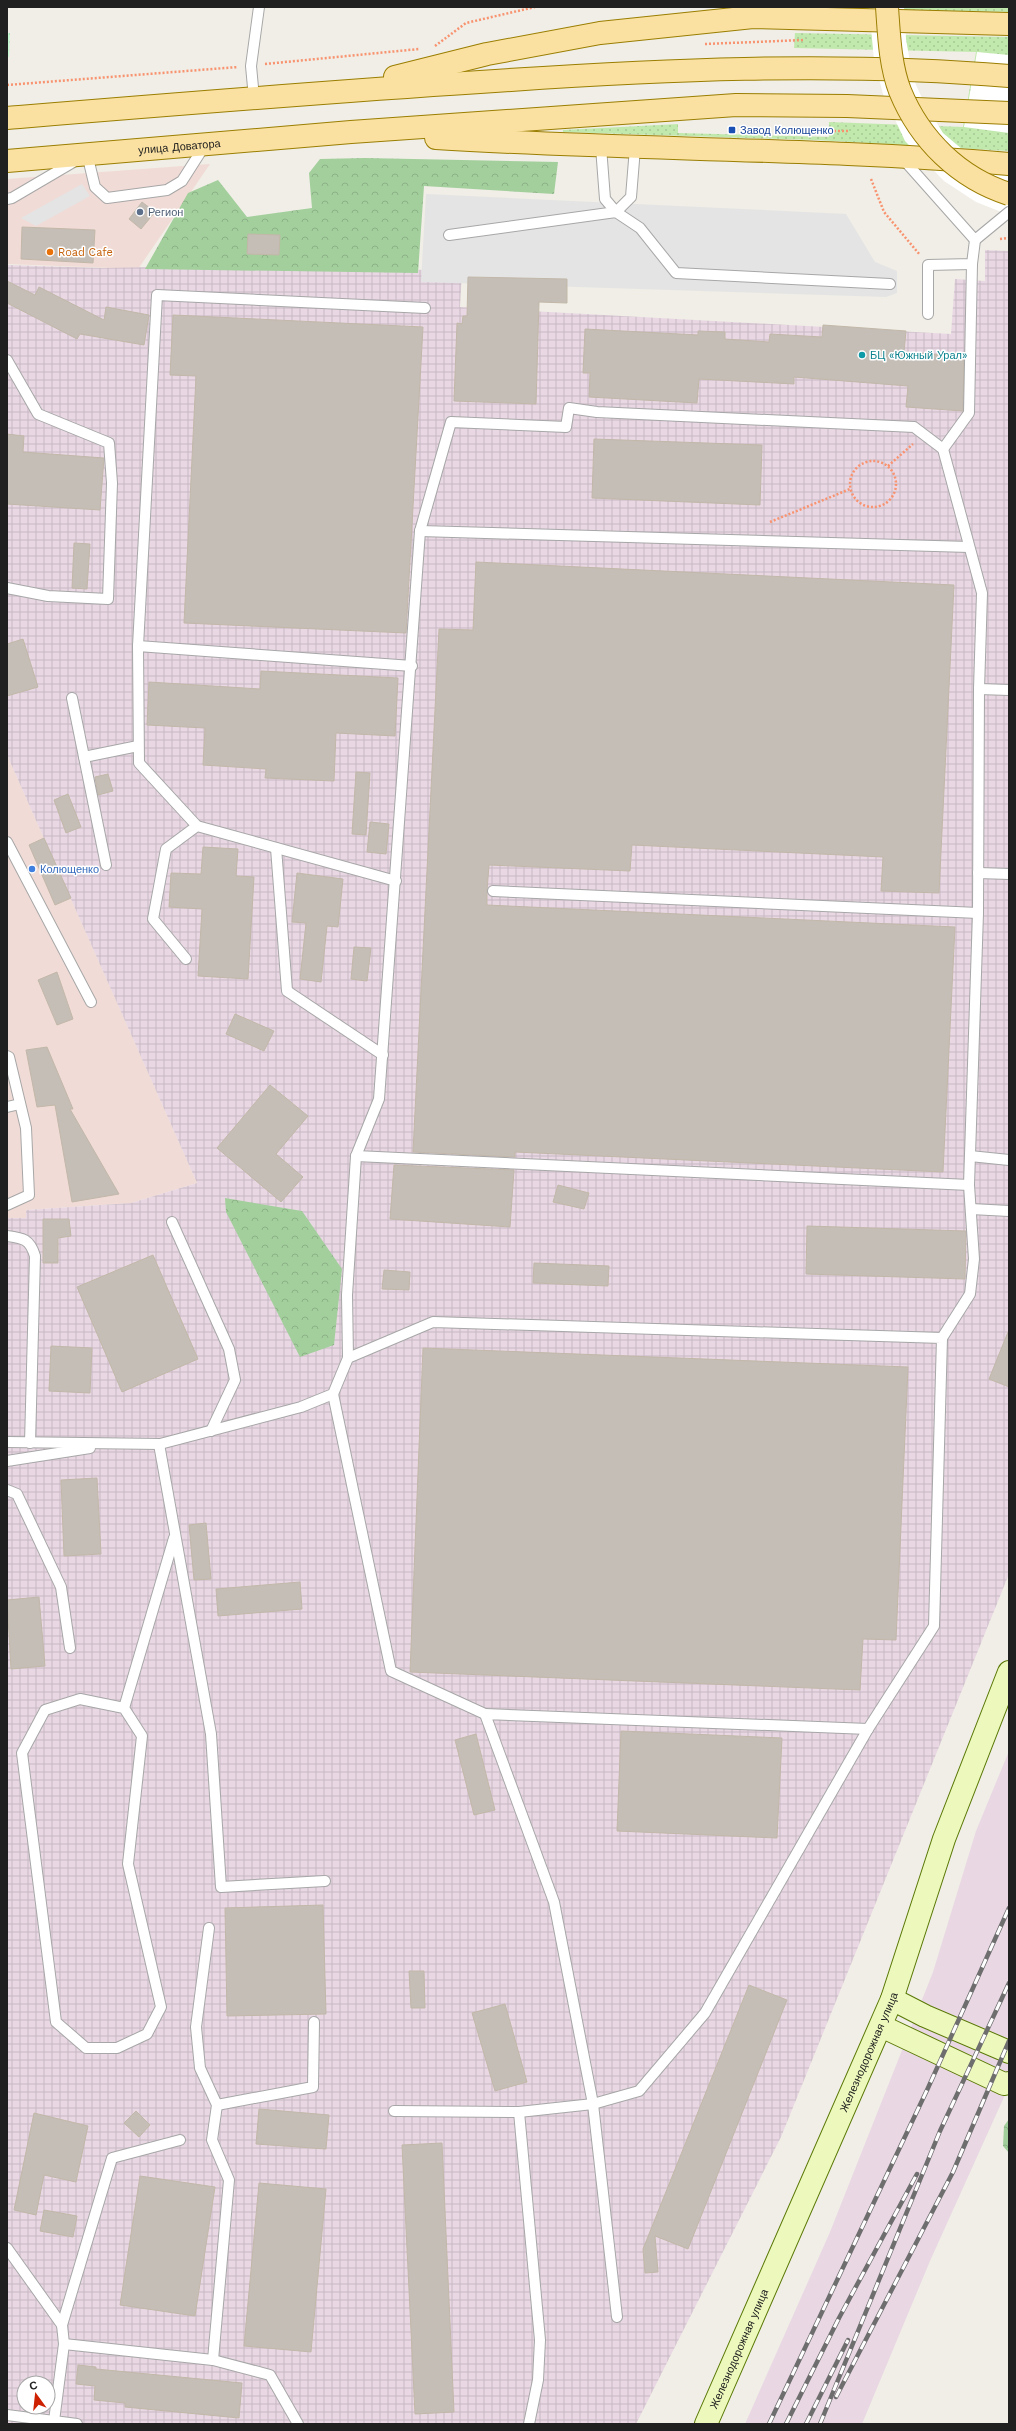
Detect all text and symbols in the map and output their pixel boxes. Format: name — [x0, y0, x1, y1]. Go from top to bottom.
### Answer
place label: Завод Колющенко — [740, 124, 834, 137]
marker: Завод Колющенко — [727, 125, 737, 135]
street label: улица Доватора — [138, 136, 222, 156]
place label: Регион — [148, 206, 183, 219]
marker: Регион — [135, 207, 145, 217]
place label: Road Cafe — [58, 246, 113, 259]
marker: Road Cafe — [45, 247, 55, 257]
place label: БЦ «Южный Урал» — [870, 349, 967, 362]
marker: БЦ «Южный Урал» — [857, 350, 867, 360]
place label: Колющенко — [40, 863, 99, 876]
marker: Колющенко — [27, 864, 37, 874]
street label: Железнодорожная улица — [837, 1990, 901, 2114]
street label: Железнодорожная улица — [707, 2286, 771, 2411]
north arrow — [16, 2375, 56, 2415]
text: С — [28, 2379, 39, 2393]

